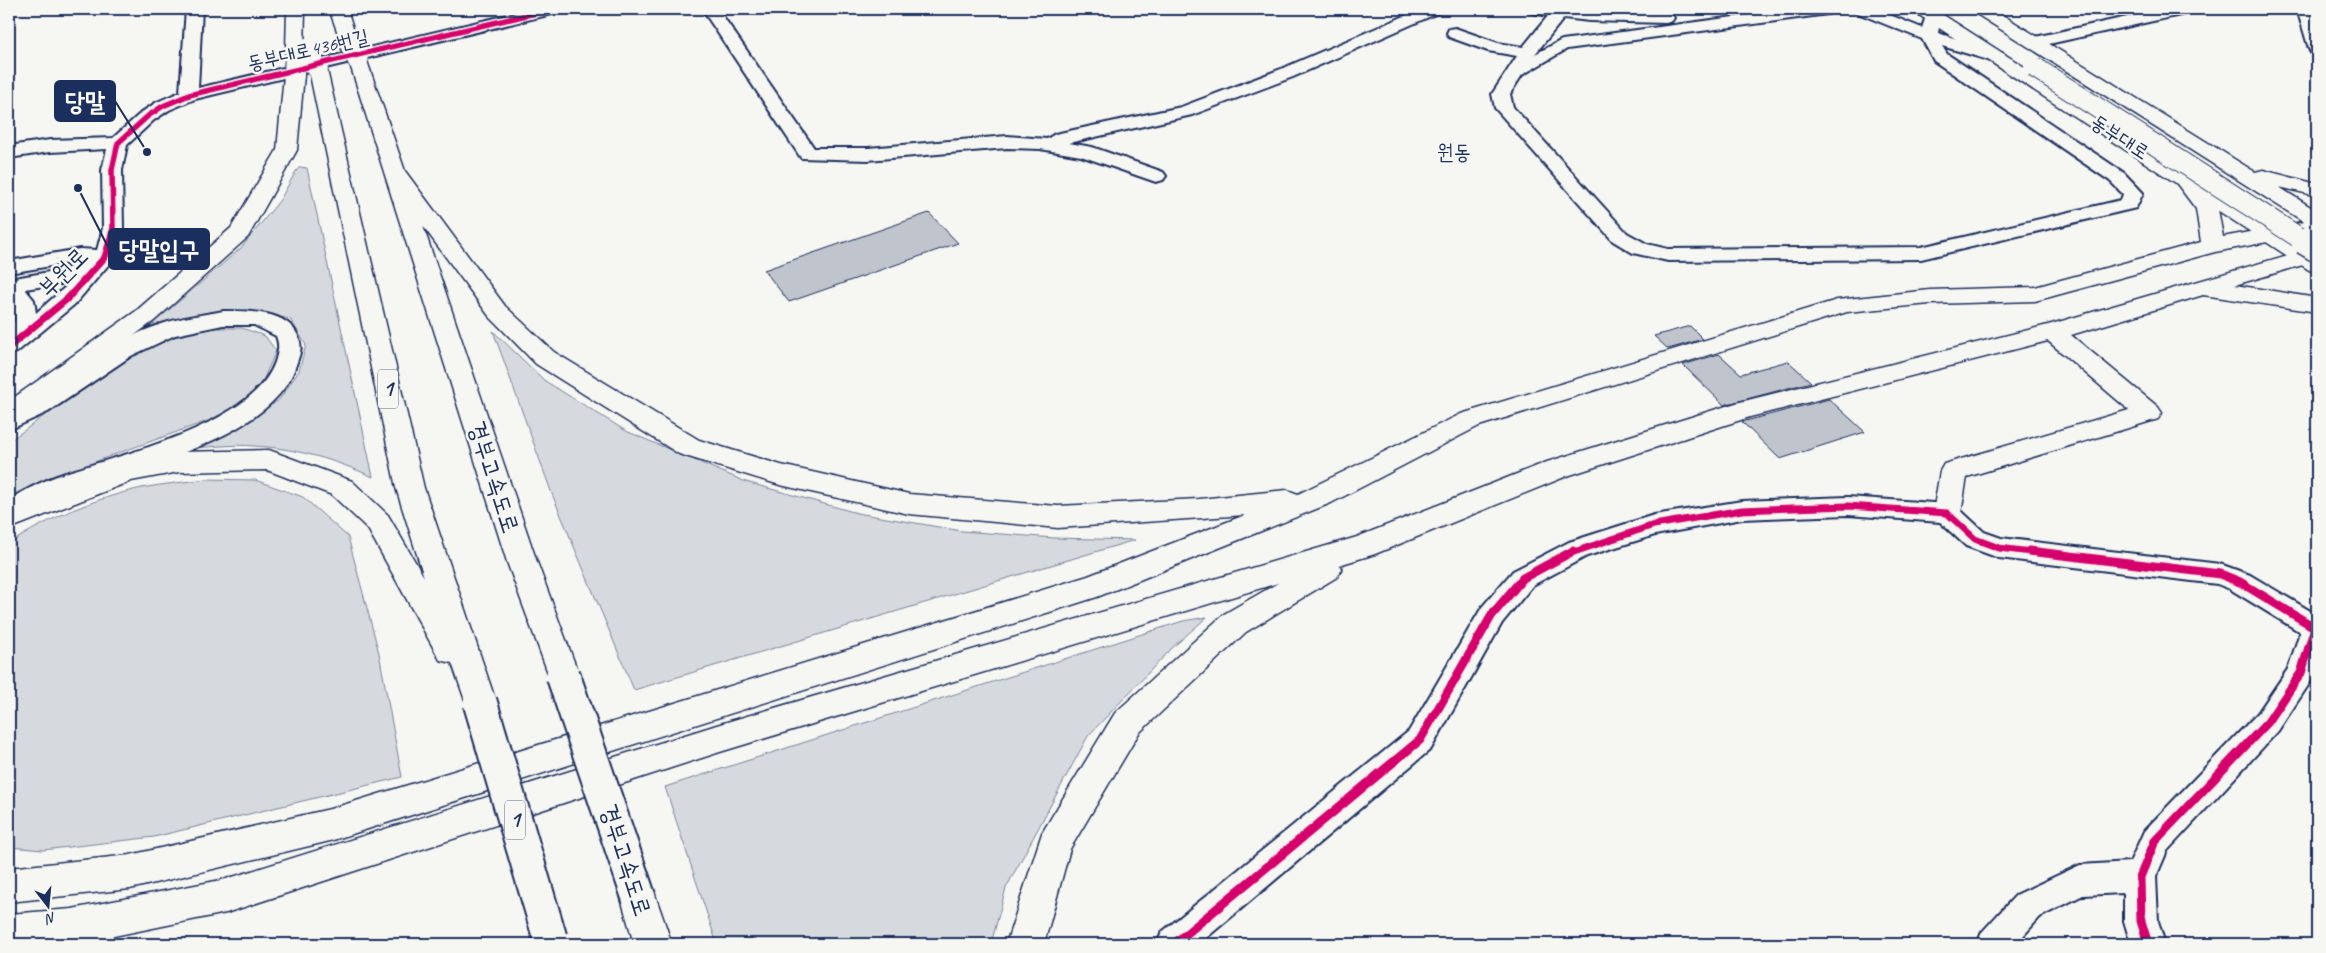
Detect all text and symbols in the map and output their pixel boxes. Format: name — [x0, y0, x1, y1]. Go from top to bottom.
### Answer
street label: 동부대로436번길 — [245, 24, 371, 76]
callout: 당말 — [55, 81, 115, 121]
text: 당말 — [65, 86, 106, 118]
street label: 동부대로 — [2086, 109, 2154, 165]
district label: 원동 — [1437, 139, 1471, 165]
callout: 당말입구 — [109, 229, 209, 269]
text: 당말입구 — [119, 234, 199, 266]
street label: 부원로 — [32, 241, 94, 303]
road number: 1 — [378, 369, 398, 408]
street label: 경부고속도로 — [462, 417, 526, 537]
road number: 1 — [505, 800, 525, 840]
street label: 경부고속도로 — [594, 800, 658, 920]
north arrow — [22, 880, 72, 930]
text: N — [43, 909, 58, 928]

